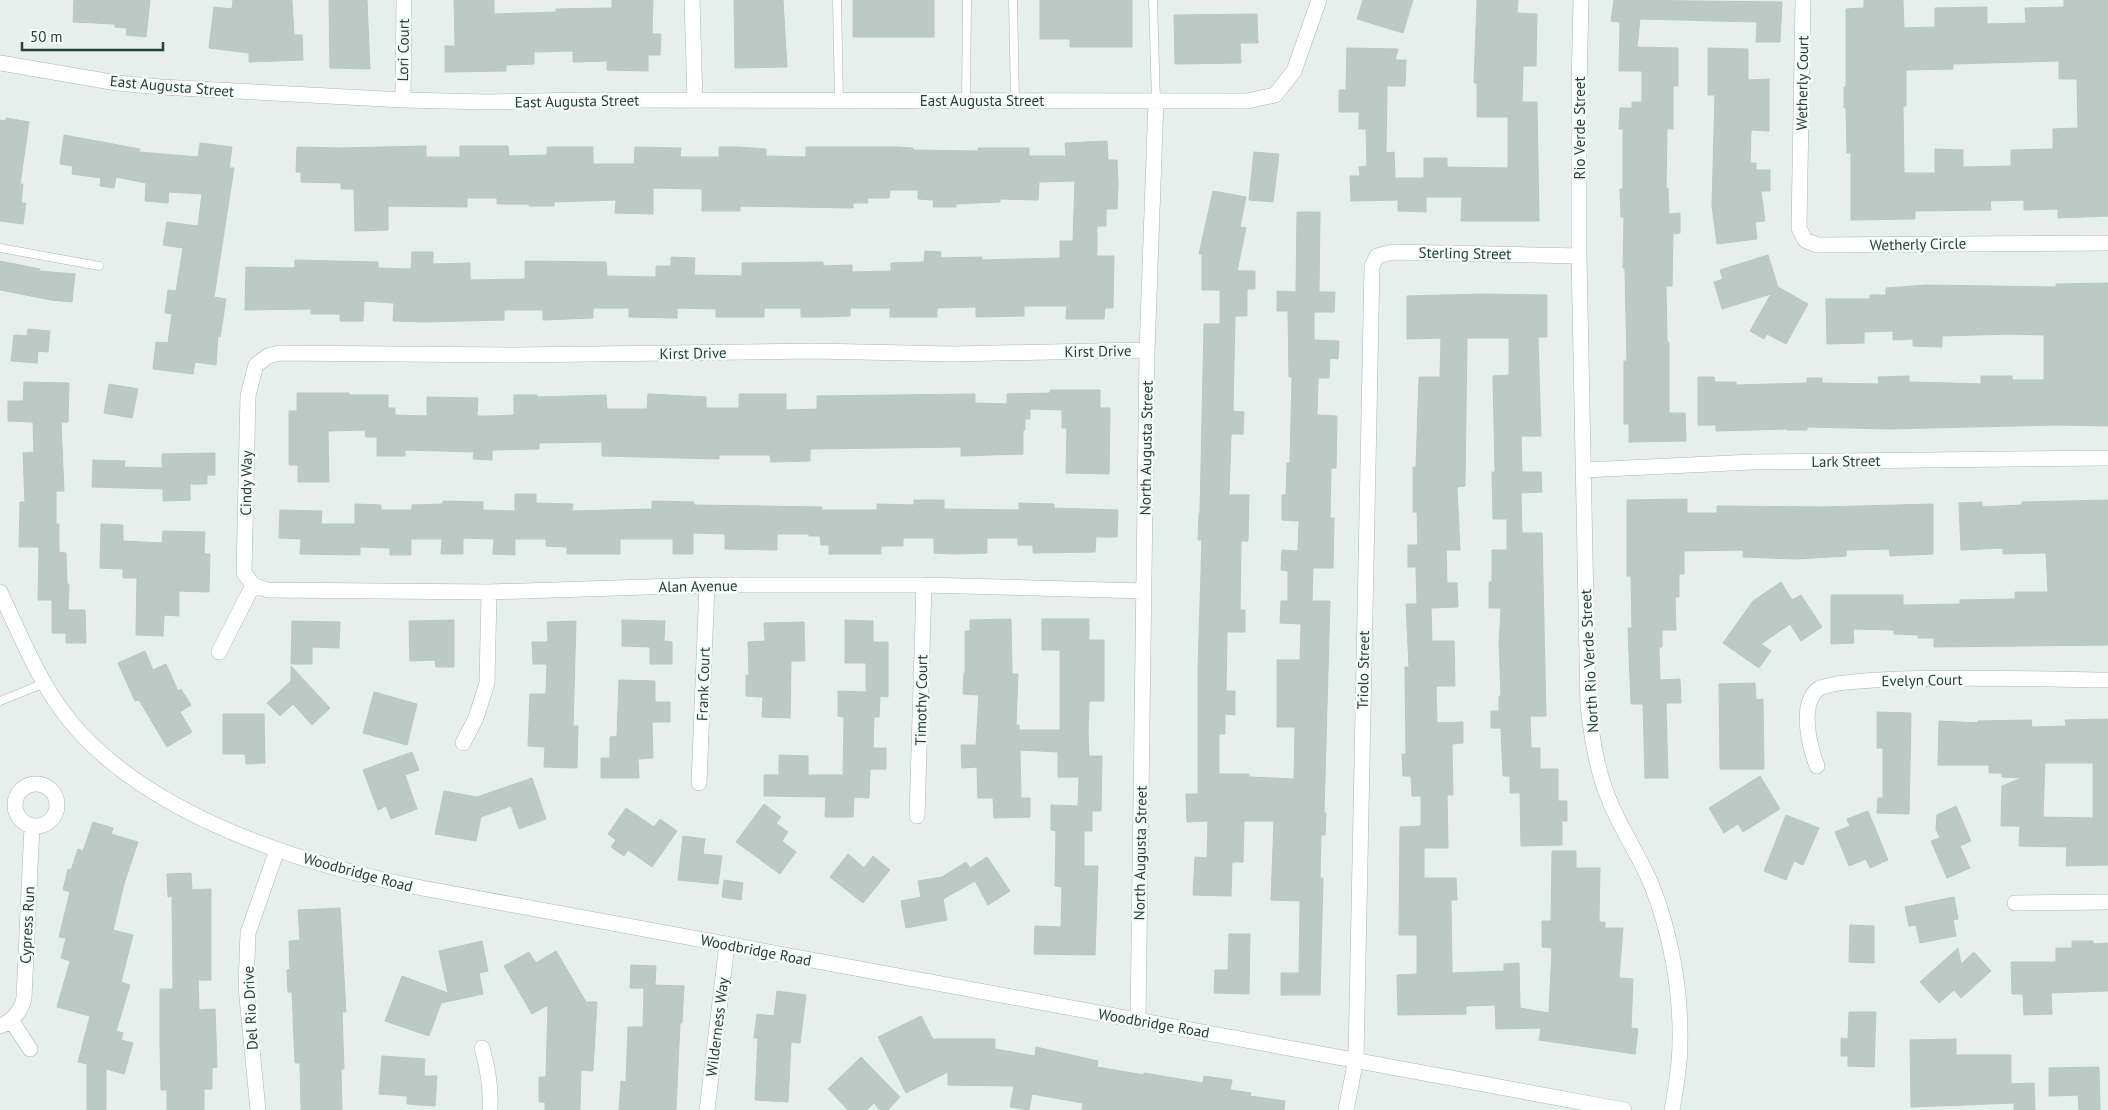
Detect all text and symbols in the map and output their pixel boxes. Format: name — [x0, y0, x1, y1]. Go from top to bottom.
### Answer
street label: Lori Court — [393, 18, 413, 82]
scale bar — [22, 20, 164, 52]
text: 50 m — [30, 27, 63, 46]
street label: Wetherly Court — [1792, 35, 1812, 131]
street label: East Augusta Street — [109, 71, 235, 101]
street label: Rio Verde Street — [1570, 77, 1589, 179]
street label: East Augusta Street — [515, 90, 639, 112]
street label: East Augusta Street — [920, 91, 1044, 110]
street label: Wetherly Circle — [1869, 234, 1967, 254]
street label: Sterling Street — [1419, 243, 1511, 263]
street label: Kirst Drive — [1064, 341, 1132, 361]
street label: Kirst Drive — [659, 343, 727, 363]
street label: North Augusta Street — [1135, 381, 1157, 515]
street label: Cindy Way — [236, 450, 256, 516]
street label: Lark Street — [1811, 451, 1881, 471]
street label: Alan Avenue — [658, 576, 738, 596]
street label: North Rio Verde Street — [1576, 589, 1602, 733]
street label: Triolo Street — [1353, 631, 1373, 709]
street label: Frank Court — [692, 647, 714, 721]
street label: Timothy Court — [911, 654, 931, 746]
street label: Evelyn Court — [1881, 670, 1963, 690]
street label: North Augusta Street — [1129, 786, 1151, 920]
street label: Woodbridge Road — [301, 848, 415, 896]
street label: Cypress Run — [15, 886, 39, 964]
street label: Woodbridge Road — [699, 930, 813, 970]
street label: Del Rio Drive — [238, 965, 262, 1051]
street label: Wilderness Way — [701, 976, 733, 1078]
street label: Woodbridge Road — [1097, 1004, 1211, 1042]

